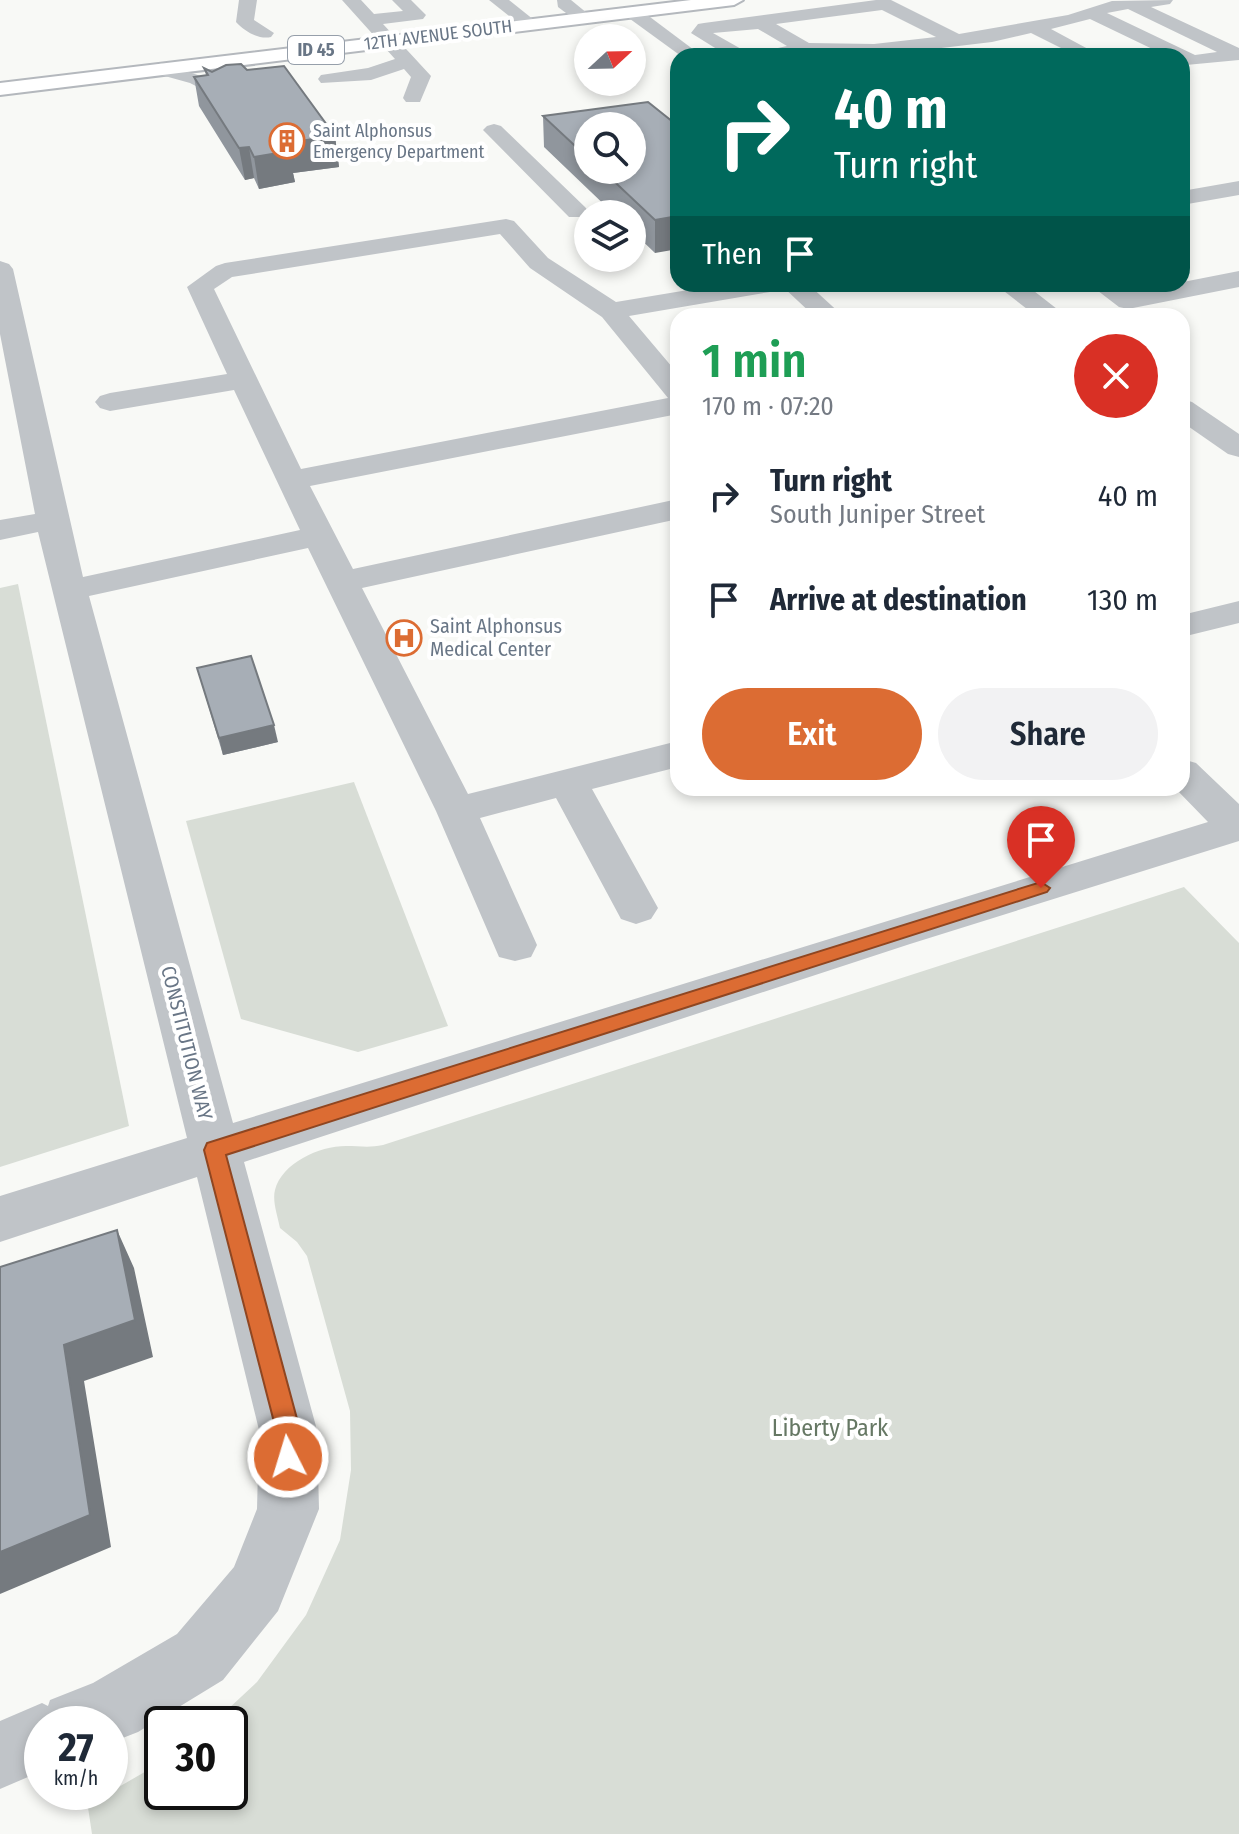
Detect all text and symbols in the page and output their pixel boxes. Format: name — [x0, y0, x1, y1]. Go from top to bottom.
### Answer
street label: 12TH AVENUE SOUTH — [363, 15, 513, 55]
north arrow — [574, 24, 646, 96]
map controls — [574, 24, 646, 272]
road number: ID 45 — [288, 36, 344, 64]
text: 40 m — [834, 76, 948, 143]
icon: right — [702, 80, 806, 184]
button: search — [574, 112, 646, 184]
place label: Saint Alphonsus Emergency Department — [313, 120, 485, 163]
building icon: Saint Alphonsus Emergency Department — [268, 122, 306, 160]
text: Turn right — [834, 144, 977, 188]
button: layers — [574, 200, 646, 272]
icon: arrive — [778, 232, 822, 276]
text: Then — [702, 236, 762, 272]
text: 1 min — [702, 332, 807, 390]
button: close — [1074, 334, 1158, 418]
text: 170 m · 07:20 — [702, 391, 834, 422]
text: Turn right — [770, 463, 892, 499]
icon: right — [702, 474, 746, 518]
text: 40 m — [1098, 478, 1158, 514]
text: South Juniper Street — [770, 499, 985, 530]
icon: arrive — [702, 578, 746, 622]
text: Arrive at destination — [770, 582, 1027, 618]
text: 130 m — [1087, 582, 1158, 618]
place label: Saint Alphonsus Medical Center — [430, 614, 562, 661]
hospital icon: Saint Alphonsus Medical Center — [385, 619, 423, 657]
button: Exit — [702, 688, 922, 780]
button: Share — [938, 688, 1158, 780]
pin — [1007, 806, 1075, 888]
icon: arrive — [1019, 818, 1063, 862]
street label: CONSTITUTION WAY — [156, 964, 218, 1123]
park label: Liberty Park — [772, 1414, 889, 1442]
position arrow — [246, 1415, 330, 1499]
speed limit sign: 30 — [144, 1706, 248, 1810]
text: 27 — [58, 1724, 94, 1772]
text: km/h — [54, 1766, 98, 1790]

